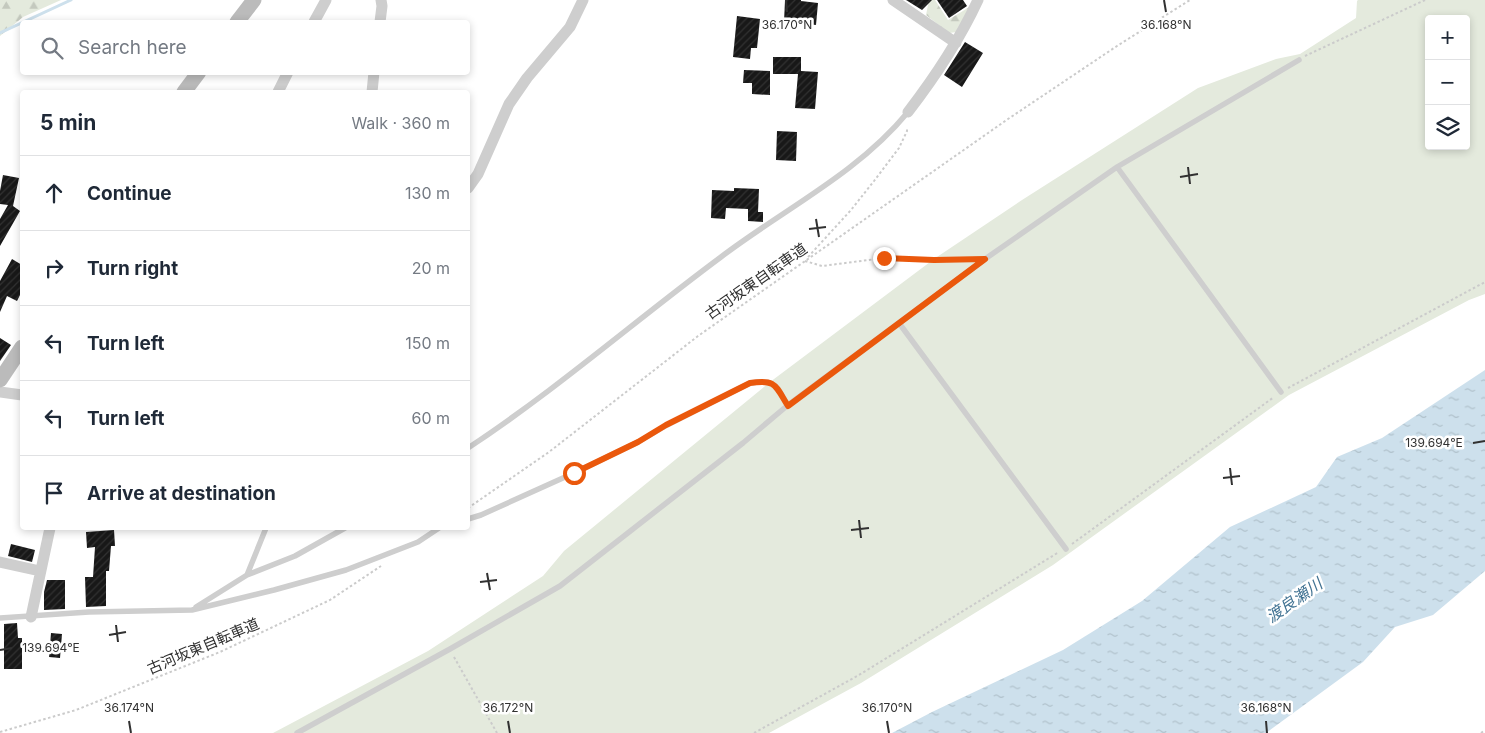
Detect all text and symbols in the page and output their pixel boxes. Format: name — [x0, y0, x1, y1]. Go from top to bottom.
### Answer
map controls — [1425, 15, 1470, 150]
button: + — [1425, 15, 1470, 60]
text: 36.170°N — [762, 17, 812, 32]
text: 36.168°N — [1141, 17, 1191, 32]
search box — [20, 20, 470, 75]
icon: search — [38, 34, 66, 62]
text: Search here — [78, 36, 187, 59]
button: − — [1425, 60, 1470, 105]
button: layers — [1425, 105, 1470, 150]
text: 5 min — [40, 110, 96, 135]
text: Walk · 360 m — [351, 113, 450, 133]
icon: ahead — [40, 179, 68, 207]
text: Continue — [87, 182, 172, 205]
text: 130 m — [405, 183, 450, 203]
street label: 古河坂東自転車道 — [701, 239, 811, 323]
route end — [873, 247, 896, 270]
icon: right — [40, 254, 68, 282]
text: Turn right — [87, 257, 178, 280]
text: 20 m — [412, 258, 450, 278]
icon: left — [40, 329, 68, 357]
text: Turn left — [87, 332, 165, 355]
text: 150 m — [405, 333, 450, 353]
icon: left — [40, 404, 68, 432]
text: Turn left — [87, 407, 165, 430]
text: 60 m — [411, 408, 450, 428]
text: 139.694°E — [1405, 435, 1463, 450]
route start — [563, 462, 586, 485]
icon: arrive — [40, 479, 68, 507]
text: Arrive at destination — [87, 482, 276, 505]
water label: 渡良瀬川 — [1262, 572, 1328, 627]
street label: 古河坂東自転車道 — [144, 614, 262, 678]
text: 139.694°E — [22, 640, 80, 655]
text: 36.174°N — [104, 700, 154, 715]
text: 36.172°N — [483, 700, 533, 715]
text: 36.170°N — [862, 700, 912, 715]
text: 36.168°N — [1241, 700, 1291, 715]

